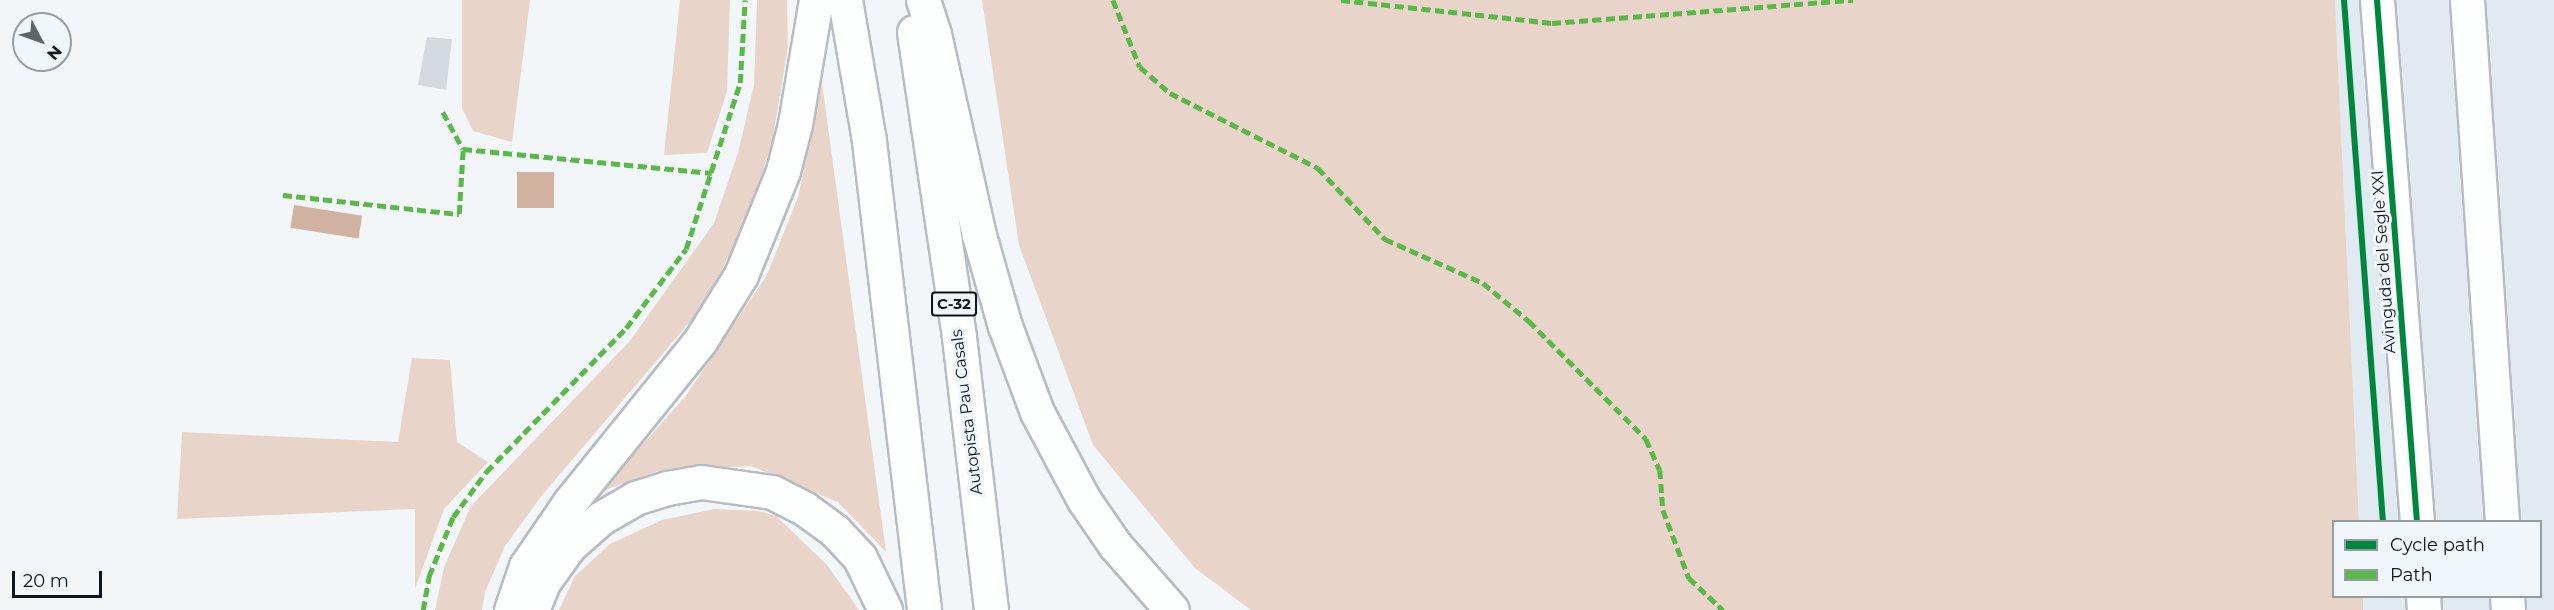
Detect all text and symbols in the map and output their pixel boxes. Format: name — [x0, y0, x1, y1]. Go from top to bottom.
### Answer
north arrow — [12, 12, 72, 72]
text: N — [43, 42, 66, 64]
street label: Avinguda del Segle XXI — [2368, 170, 2400, 354]
road number: C-32 — [930, 292, 978, 316]
street label: Autopista Pau Casals — [947, 328, 987, 496]
legend — [2332, 520, 2542, 598]
text: Cycle path — [2390, 534, 2485, 556]
scale bar — [15, 559, 105, 597]
text: Path — [2390, 564, 2433, 586]
text: 20 m — [23, 570, 69, 592]

